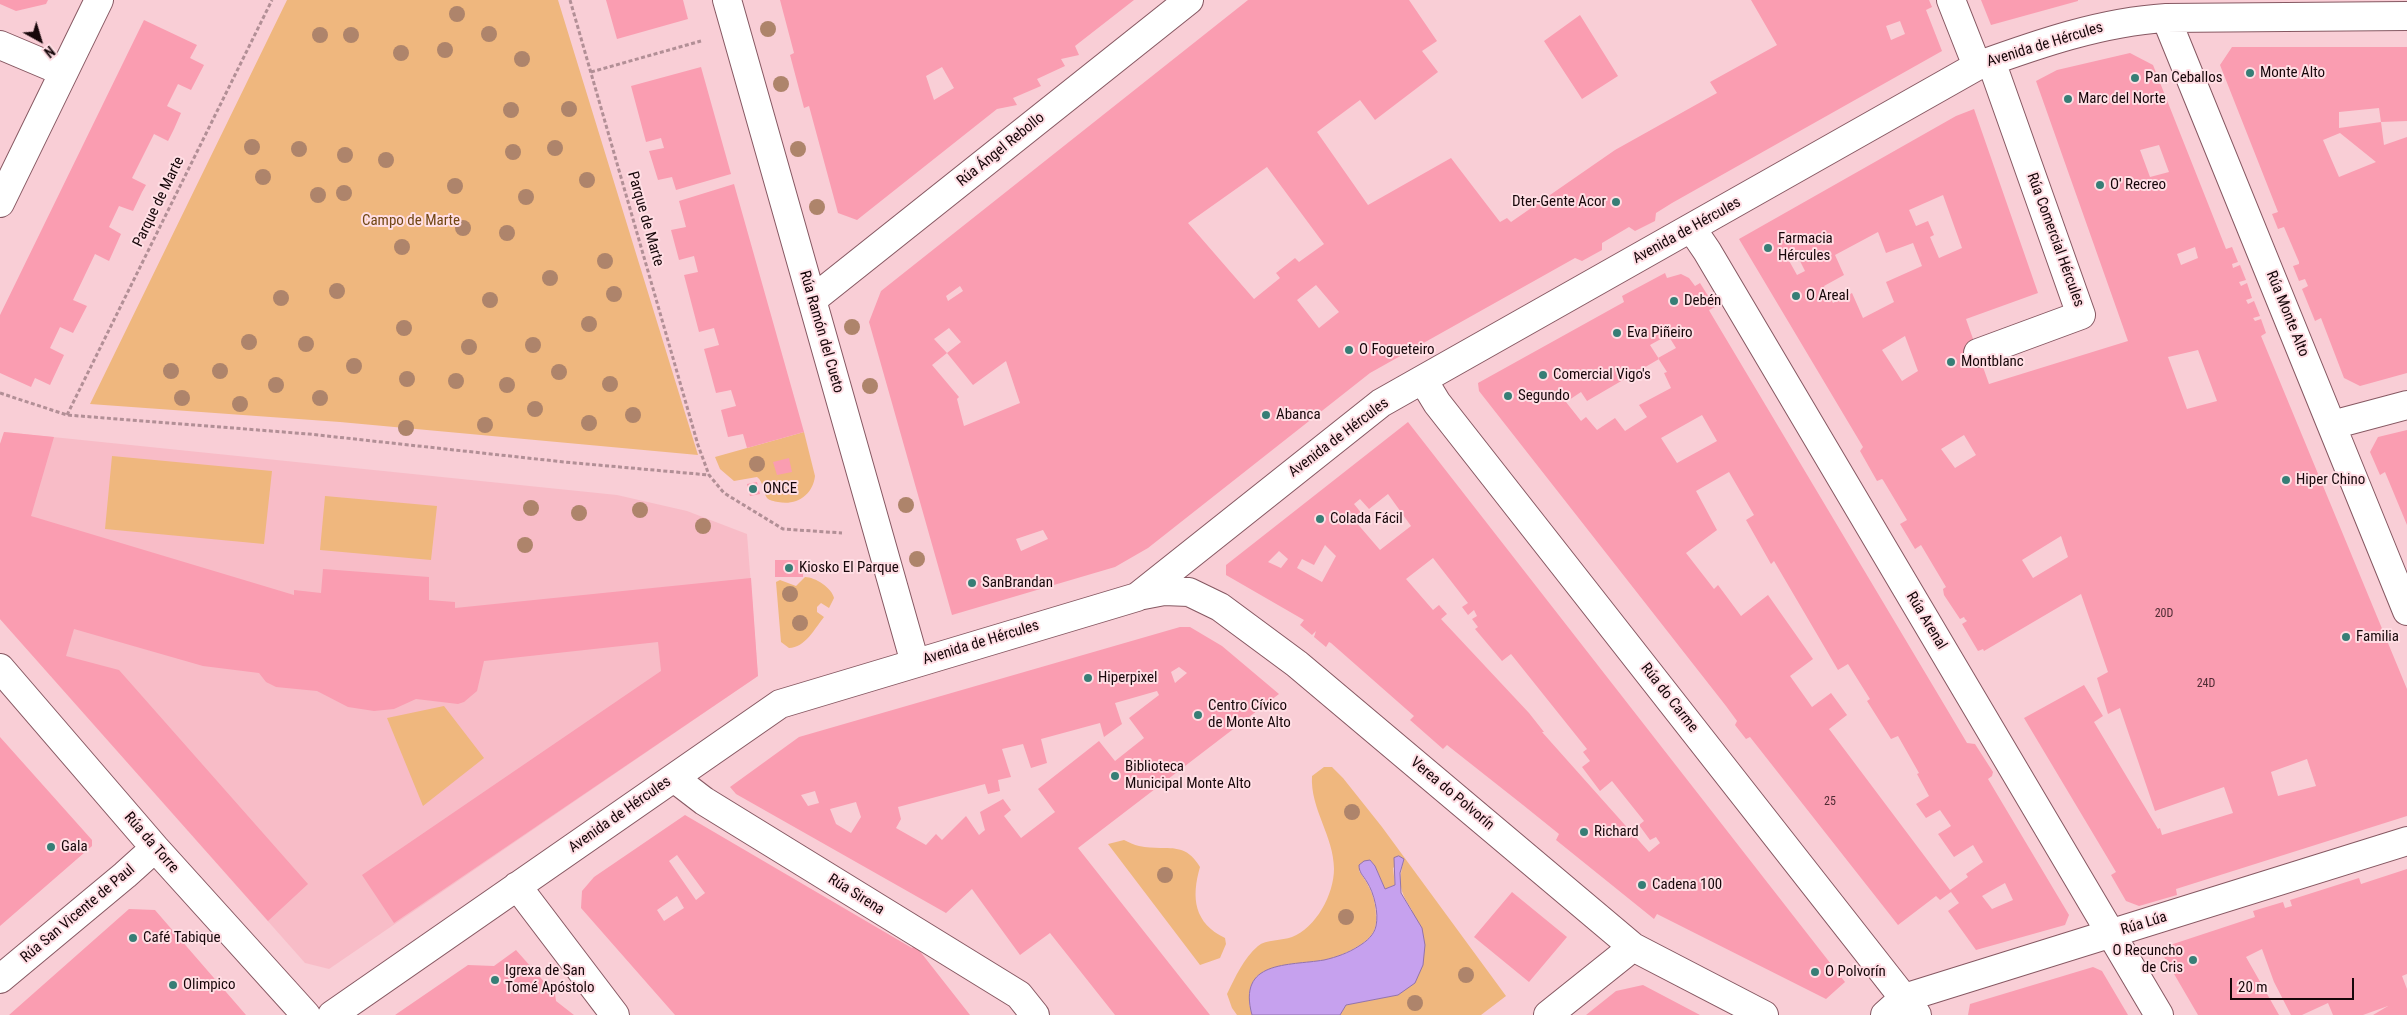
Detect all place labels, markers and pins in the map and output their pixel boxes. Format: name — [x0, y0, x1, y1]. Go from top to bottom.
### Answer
place label: Monte Alto — [2260, 64, 2325, 82]
marker: Monte Alto — [2244, 67, 2256, 79]
place label: Pan Ceballos — [2145, 69, 2222, 87]
marker: Pan Ceballos — [2129, 72, 2141, 84]
place label: Marc del Norte — [2078, 90, 2166, 108]
marker: Marc del Norte — [2062, 93, 2074, 105]
place label: O' Recreo — [2110, 176, 2166, 194]
marker: O' Recreo — [2094, 179, 2106, 191]
place label: Dter-Gente Acor — [1512, 193, 1606, 211]
marker: Dter-Gente Acor — [1610, 196, 1622, 208]
place label: Farmacia Hércules — [1778, 230, 1833, 265]
marker: Farmacia Hércules — [1762, 242, 1774, 254]
place label: O Areal — [1806, 287, 1849, 305]
marker: O Areal — [1790, 290, 1802, 302]
place label: Debén — [1684, 292, 1721, 310]
marker: Debén — [1668, 295, 1680, 307]
place label: Eva Piñeiro — [1627, 324, 1693, 342]
marker: Eva Piñeiro — [1611, 327, 1623, 339]
place label: O Fogueteiro — [1359, 341, 1435, 359]
marker: O Fogueteiro — [1343, 344, 1355, 356]
place label: Montblanc — [1961, 353, 2024, 371]
marker: Montblanc — [1945, 356, 1957, 368]
place label: Comercial Vigo's — [1553, 366, 1651, 384]
marker: Comercial Vigo's — [1537, 369, 1549, 381]
place label: Segundo — [1518, 387, 1570, 405]
marker: Segundo — [1502, 390, 1514, 402]
place label: Abanca — [1276, 406, 1321, 424]
marker: Abanca — [1260, 409, 1272, 421]
place label: Hiper Chino — [2296, 471, 2365, 489]
marker: Hiper Chino — [2280, 474, 2292, 486]
place label: ONCE — [763, 480, 797, 498]
marker: ONCE — [747, 483, 759, 495]
place label: Colada Fácil — [1330, 510, 1403, 528]
marker: Colada Fácil — [1314, 513, 1326, 525]
place label: Kiosko El Parque — [799, 559, 899, 577]
marker: Kiosko El Parque — [783, 562, 795, 574]
place label: SanBrandan — [982, 574, 1053, 592]
marker: SanBrandan — [966, 577, 978, 589]
place label: Familia — [2356, 628, 2399, 646]
marker: Familia — [2340, 631, 2352, 643]
place label: Hiperpixel — [1098, 669, 1157, 687]
marker: Hiperpixel — [1082, 672, 1094, 684]
place label: Centro Cívico de Monte Alto — [1208, 697, 1291, 732]
marker: Centro Cívico de Monte Alto — [1192, 709, 1204, 721]
place label: Biblioteca Municipal Monte Alto — [1125, 758, 1251, 793]
marker: Biblioteca Municipal Monte Alto — [1109, 770, 1121, 782]
place label: Richard — [1594, 823, 1639, 841]
marker: Richard — [1578, 826, 1590, 838]
place label: Gala — [61, 838, 88, 856]
marker: Gala — [45, 841, 57, 853]
place label: Cadena 100 — [1652, 876, 1722, 894]
marker: Cadena 100 — [1636, 879, 1648, 891]
place label: Café Tabique — [143, 929, 221, 947]
marker: Café Tabique — [127, 932, 139, 944]
place label: O Recuncho de Cris — [2112, 942, 2183, 977]
marker: O Recuncho de Cris — [2187, 954, 2199, 966]
place label: Igrexa de San Tomé Apóstolo — [505, 962, 595, 997]
place label: O Polvorín — [1825, 963, 1886, 981]
marker: O Polvorín — [1809, 966, 1821, 978]
marker: Igrexa de San Tomé Apóstolo — [489, 974, 501, 986]
place label: Olimpico — [183, 976, 235, 994]
marker: Olimpico — [167, 979, 179, 991]

